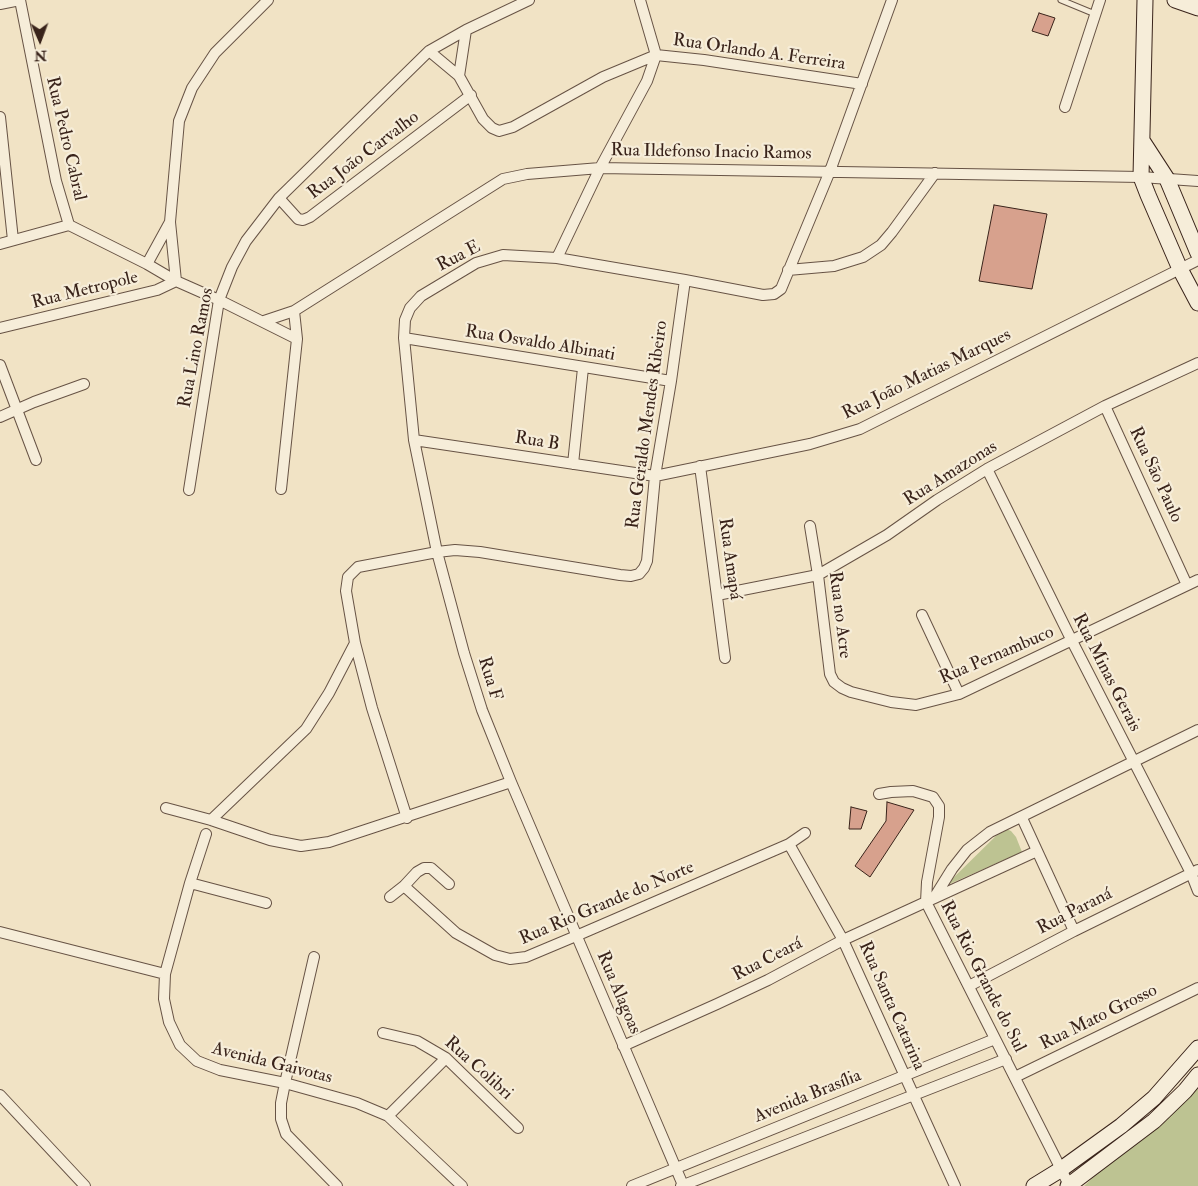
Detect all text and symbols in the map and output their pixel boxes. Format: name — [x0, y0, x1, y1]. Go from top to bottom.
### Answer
north arrow — [15, 15, 65, 65]
street label: Rua Orlando A. Ferreira — [671, 30, 847, 76]
text: N — [34, 47, 47, 64]
street label: Rua Pedro Cabral — [40, 75, 90, 203]
street label: Rua João Carvalho — [304, 107, 424, 205]
street label: Rua Ildefonso Inacio Ramos — [610, 140, 812, 166]
street label: Rua E — [434, 237, 484, 277]
street label: Rua Metropole — [30, 267, 140, 315]
street label: Rua Lino Ramos — [175, 286, 219, 410]
street label: Rua Geraldo Mendes Ribeiro — [623, 319, 673, 531]
street label: Rua Osvaldo Albinati — [463, 321, 617, 367]
street label: Rua João Matias Marques — [839, 325, 1015, 425]
street label: Rua São Paulo — [1123, 424, 1187, 526]
street label: Rua B — [513, 428, 561, 456]
street label: Rua Amazonas — [900, 437, 1002, 511]
street label: Rua Amapá — [713, 517, 745, 601]
street label: Rua no Acre — [823, 570, 855, 660]
street label: Rua Minas Gerais — [1067, 610, 1145, 736]
street label: Rua Pernambuco — [937, 622, 1057, 690]
street label: Rua F — [472, 655, 506, 703]
street label: Rua Rio Grande do Norte — [516, 857, 698, 951]
street label: Rua Paraná — [1034, 884, 1116, 940]
street label: Rua Rio Grande do Sul — [934, 898, 1030, 1056]
street label: Rua Ceará — [729, 933, 807, 987]
street label: Rua Santa Catarina — [853, 938, 929, 1074]
street label: Rua Alagoas — [591, 948, 645, 1038]
street label: Rua Mato Grosso — [1037, 980, 1161, 1056]
street label: Rua Colibri — [439, 1033, 517, 1105]
street label: Avenida Gaivotas — [210, 1039, 334, 1089]
street label: Avenida Brasília — [751, 1066, 865, 1128]

